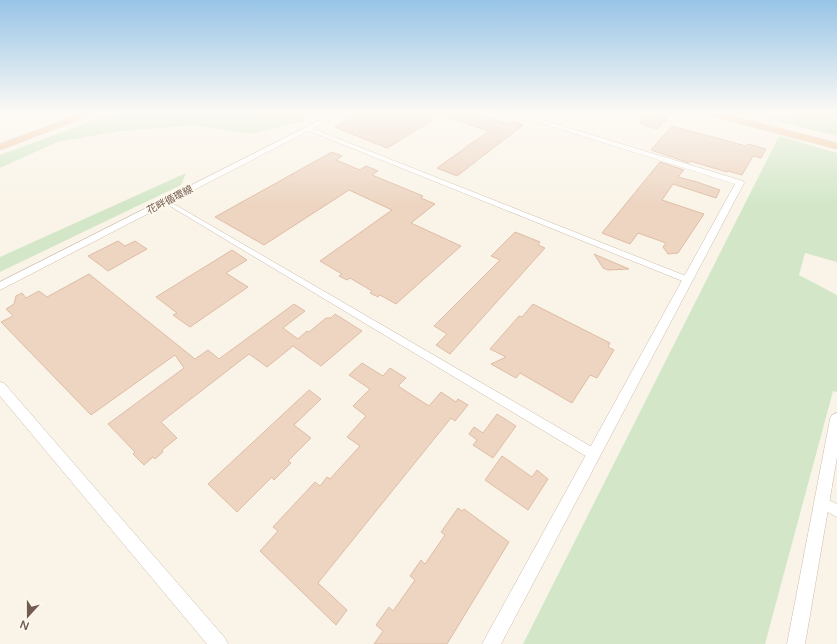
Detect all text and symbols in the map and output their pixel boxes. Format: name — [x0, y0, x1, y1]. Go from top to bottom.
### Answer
street label: 花畔循環線 — [145, 183, 195, 217]
north arrow — [8, 596, 48, 636]
text: N — [18, 617, 31, 633]

